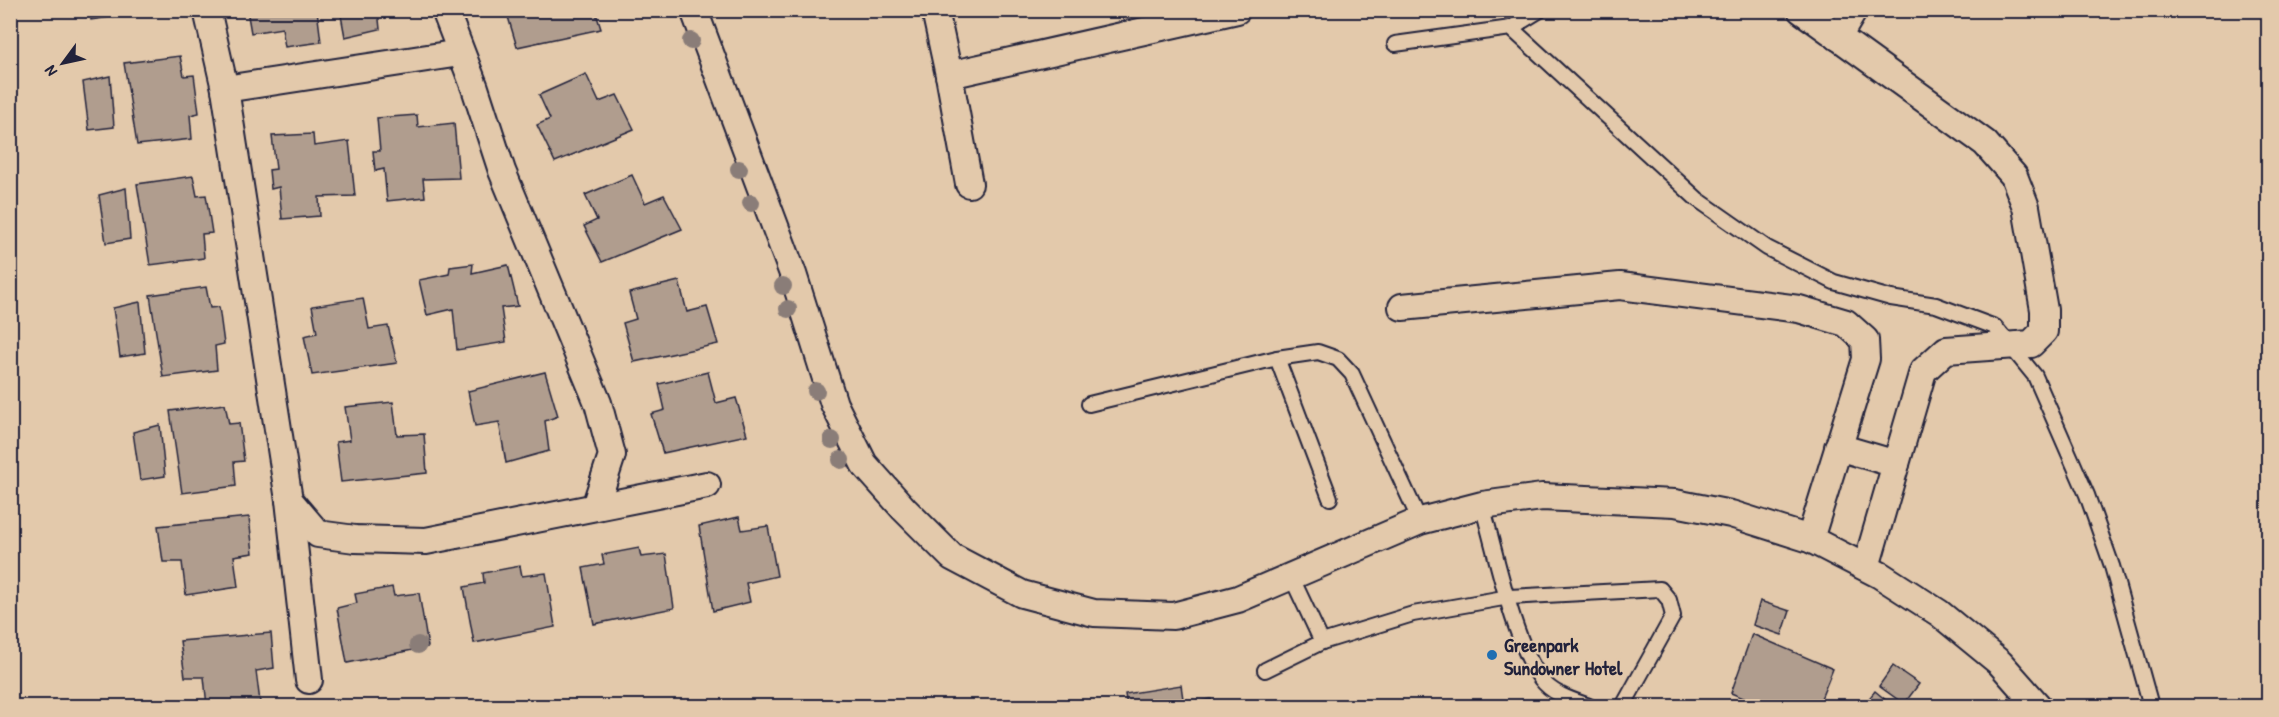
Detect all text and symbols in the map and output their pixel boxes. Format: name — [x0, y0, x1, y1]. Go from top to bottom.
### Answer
north arrow — [33, 33, 93, 93]
text: N — [39, 61, 62, 81]
place label: Greenpark Sundowner Hotel — [1504, 631, 1623, 681]
marker: Greenpark Sundowner Hotel — [1485, 648, 1499, 662]

